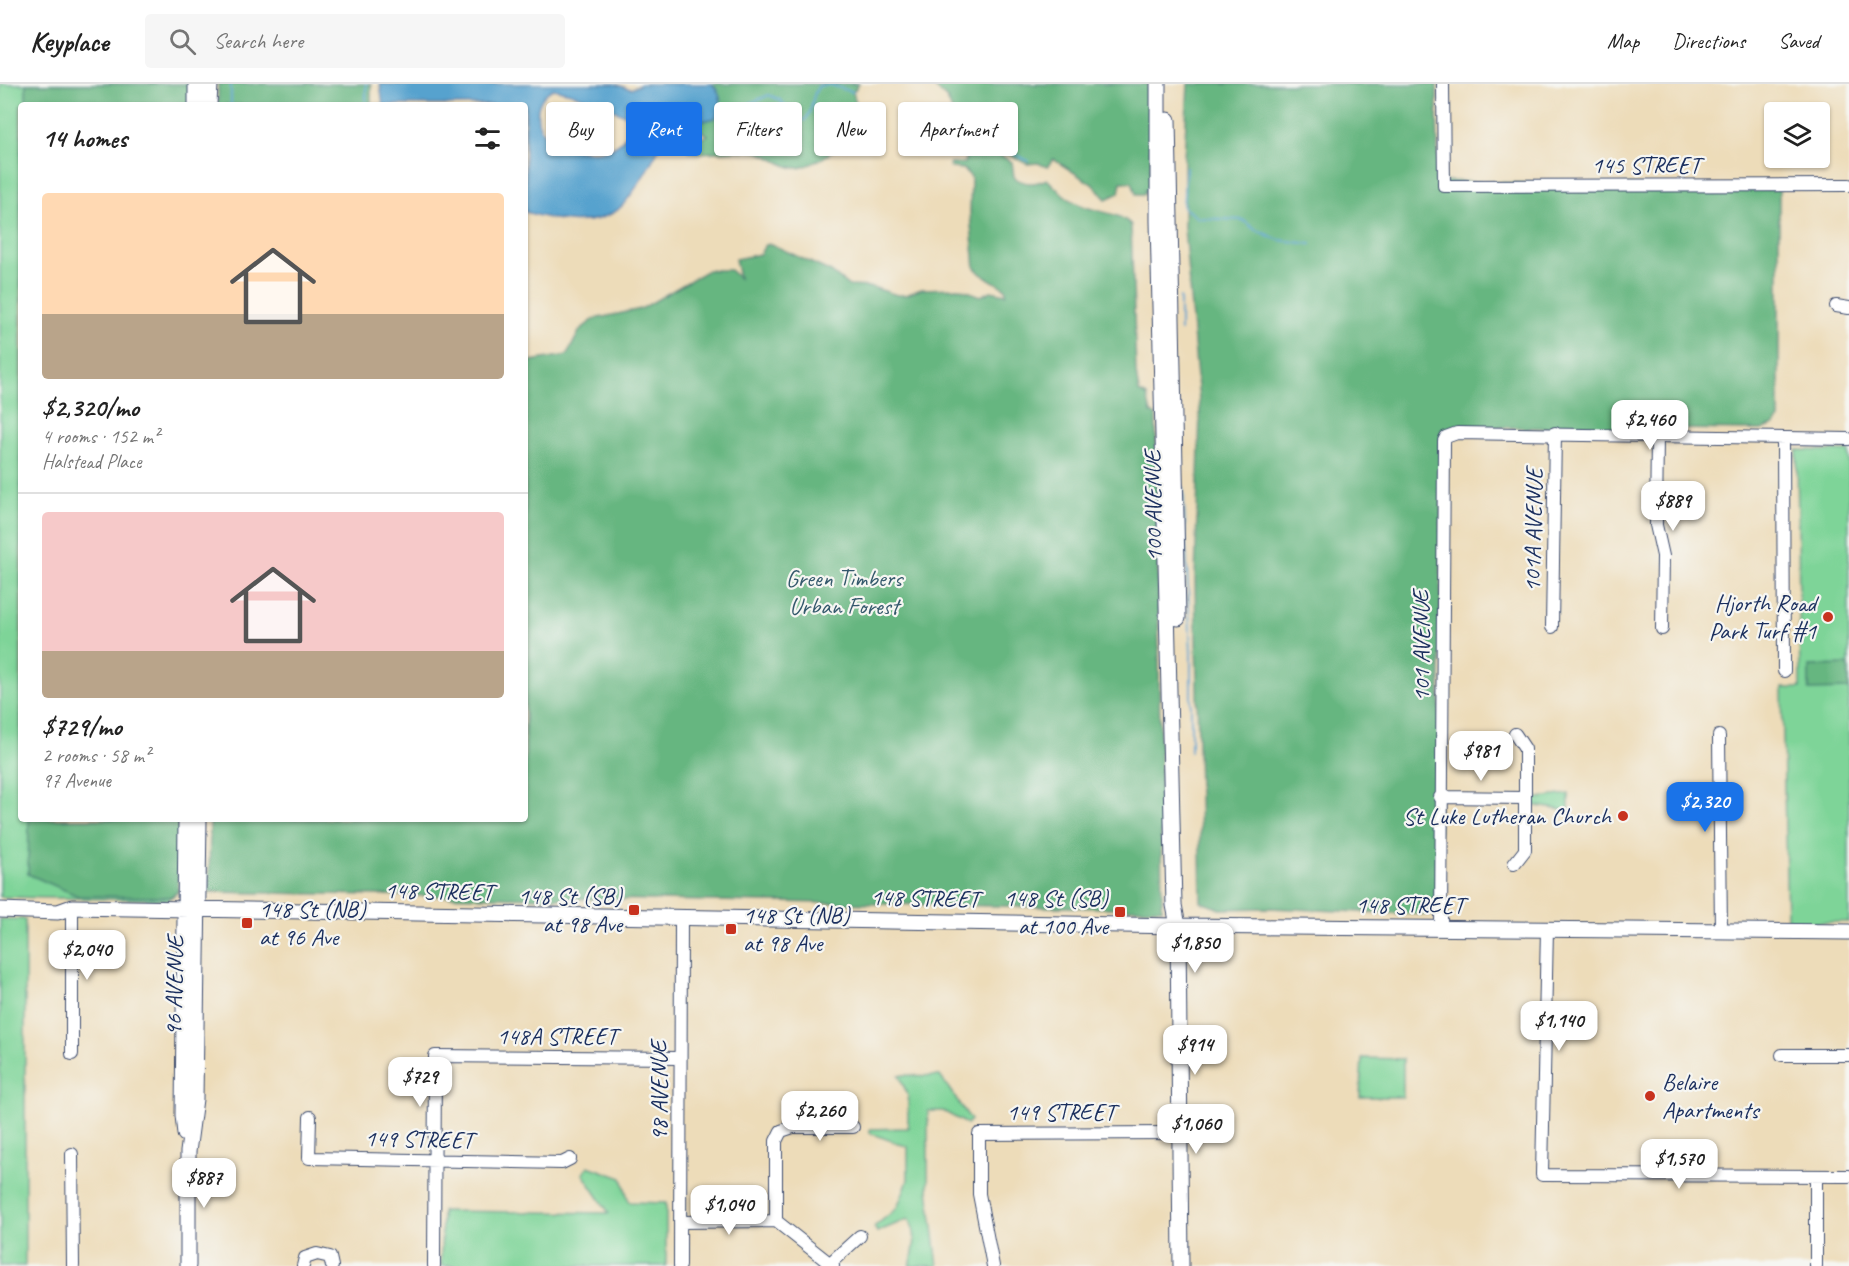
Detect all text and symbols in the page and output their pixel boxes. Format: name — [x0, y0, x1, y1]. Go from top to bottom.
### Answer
search box — [145, 14, 565, 68]
text: Keyplace — [30, 24, 109, 59]
icon: search — [166, 25, 199, 58]
text: Search here — [214, 27, 303, 55]
text: Map — [1607, 28, 1639, 54]
text: Directions — [1672, 28, 1745, 54]
text: Saved — [1778, 28, 1819, 54]
chip: Buy — [546, 102, 614, 156]
chip: Rent — [626, 102, 702, 156]
chip: Filters — [714, 102, 802, 156]
chip: New — [814, 102, 886, 156]
chip: Apartment — [898, 102, 1018, 156]
map controls — [1764, 102, 1830, 168]
button: layers — [1764, 102, 1830, 168]
text: 14 homes — [42, 122, 127, 155]
icon: filters — [471, 122, 504, 155]
street label: 145 STREET — [1592, 150, 1705, 180]
icon: home — [219, 232, 327, 340]
text: $2,320/mo — [42, 391, 139, 424]
pin: $2,460 — [1601, 400, 1699, 451]
text: $2,460 — [1625, 407, 1675, 432]
text: 4 rooms · 152 m² — [42, 424, 159, 449]
street label: 100 AVENUE — [1137, 447, 1169, 562]
text: Halstead Place — [42, 449, 142, 474]
street label: 101A AVENUE — [1517, 465, 1549, 592]
pin: $889 — [1637, 481, 1709, 532]
text: $889 — [1655, 488, 1691, 513]
icon: home — [219, 551, 327, 659]
park label: Green Timbers Urban Forest — [786, 563, 904, 621]
street label: 101 AVENUE — [1406, 587, 1436, 702]
place label: Hjorth Road Park Turf #1 — [1709, 588, 1820, 646]
marker: Hjorth Road Park Turf #1 — [1821, 610, 1835, 624]
text: $729/mo — [42, 710, 122, 743]
pin: $981 — [1445, 731, 1517, 782]
text: $981 — [1463, 738, 1499, 763]
text: 2 rooms · 58 m² — [42, 743, 150, 768]
text: 97 Avenue — [42, 768, 111, 793]
pin: $2,320 — [1656, 782, 1754, 833]
text: $2,320 — [1681, 789, 1729, 814]
place label: St Luke Lutheran Church — [1403, 801, 1613, 831]
marker: St Luke Lutheran Church — [1616, 809, 1630, 823]
street label: 148 STREET — [384, 875, 499, 907]
place label: 148 St (SB) at 98 Ave — [518, 881, 624, 939]
street label: 148 STREET — [870, 882, 985, 914]
place label: 148 St (SB) at 100 Ave — [1004, 883, 1110, 941]
street label: 148 STREET — [1356, 890, 1469, 920]
place label: 148 St (NB) at 96 Ave — [259, 894, 367, 952]
place label: 148 St (NB) at 98 Ave — [743, 900, 851, 958]
marker: 148 St (SB) at 98 Ave — [627, 903, 641, 917]
marker: 148 St (SB) at 100 Ave — [1113, 905, 1127, 919]
marker: 148 St (NB) at 96 Ave — [240, 916, 254, 930]
marker: 148 St (NB) at 98 Ave — [724, 922, 738, 936]
pin: $1,850 — [1146, 923, 1244, 974]
pin: $2,040 — [38, 930, 136, 981]
text: $1,850 — [1171, 930, 1219, 955]
street label: 96 AVENUE — [158, 932, 190, 1037]
text: $2,040 — [63, 937, 111, 962]
pin: $1,140 — [1510, 1001, 1608, 1052]
text: $1,140 — [1535, 1008, 1583, 1033]
street label: 148A STREET — [497, 1021, 622, 1051]
pin: $914 — [1159, 1025, 1231, 1076]
text: $914 — [1177, 1032, 1213, 1057]
street label: 98 AVENUE — [644, 1037, 674, 1141]
pin: $729 — [384, 1057, 456, 1108]
text: $729 — [402, 1064, 438, 1089]
place label: Belaire Apartments — [1662, 1067, 1761, 1125]
marker: Belaire Apartments — [1643, 1089, 1657, 1103]
pin: $2,260 — [771, 1091, 869, 1142]
street label: 149 STREET — [1007, 1097, 1120, 1127]
text: $2,260 — [795, 1098, 845, 1123]
pin: $1,060 — [1147, 1104, 1245, 1155]
text: $1,060 — [1171, 1111, 1221, 1136]
street label: 149 STREET — [364, 1123, 479, 1155]
pin: $1,570 — [1630, 1139, 1728, 1190]
text: $1,570 — [1655, 1146, 1703, 1171]
pin: $887 — [168, 1158, 240, 1209]
text: $887 — [186, 1165, 222, 1190]
pin: $1,040 — [680, 1185, 778, 1236]
text: $1,040 — [705, 1192, 753, 1217]

